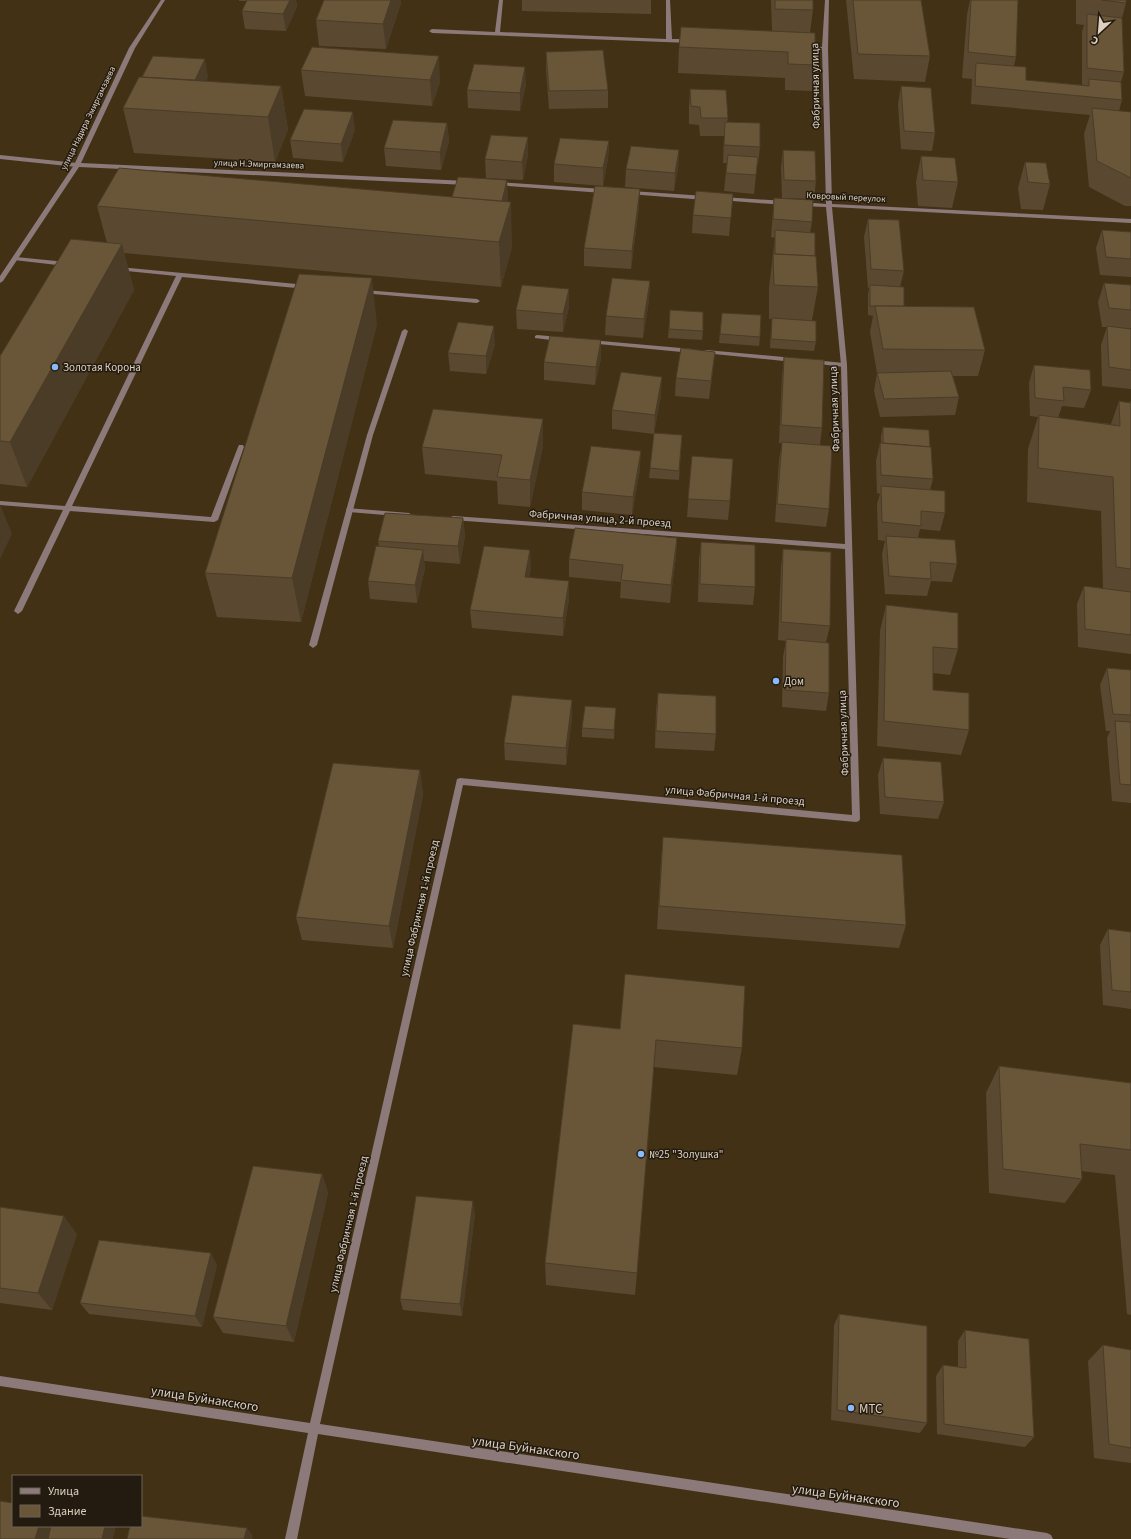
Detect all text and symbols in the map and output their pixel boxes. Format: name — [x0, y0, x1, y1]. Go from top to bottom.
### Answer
north arrow — [1079, 12, 1119, 52]
text: С — [1088, 32, 1101, 49]
street label: Фабричная улица — [807, 43, 824, 129]
street label: улица Надира Эмиргамзаева — [58, 64, 119, 172]
street label: улица Н.Эмиргамзаева — [214, 156, 304, 173]
street label: Ковровый переулок — [806, 189, 886, 206]
place label: Золотая Корона — [63, 360, 141, 375]
marker: Золотая Корона — [50, 362, 60, 372]
street label: Фабричная улица — [826, 366, 843, 452]
street label: Фабричная улица, 2-й проезд — [528, 506, 672, 531]
place label: Дом — [784, 674, 804, 689]
marker: Дом — [771, 676, 781, 686]
street label: Фабричная улица — [835, 690, 852, 776]
street label: улица Фабричная 1-й проезд — [665, 782, 805, 809]
street label: улица Фабричная 1-й проезд — [396, 838, 443, 978]
place label: №25 "Золушка" — [649, 1147, 723, 1162]
marker: №25 "Золушка" — [636, 1149, 646, 1159]
street label: улица Фабричная 1-й проезд — [325, 1154, 372, 1294]
street label: улица Буйнакского — [150, 1382, 260, 1416]
place label: МТС — [859, 1400, 883, 1418]
marker: МТС — [846, 1403, 856, 1413]
street label: улица Буйнакского — [471, 1432, 581, 1464]
legend — [12, 1475, 142, 1527]
street label: улица Буйнакского — [791, 1480, 901, 1512]
text: Улица — [48, 1483, 79, 1500]
text: Здание — [48, 1503, 87, 1520]

